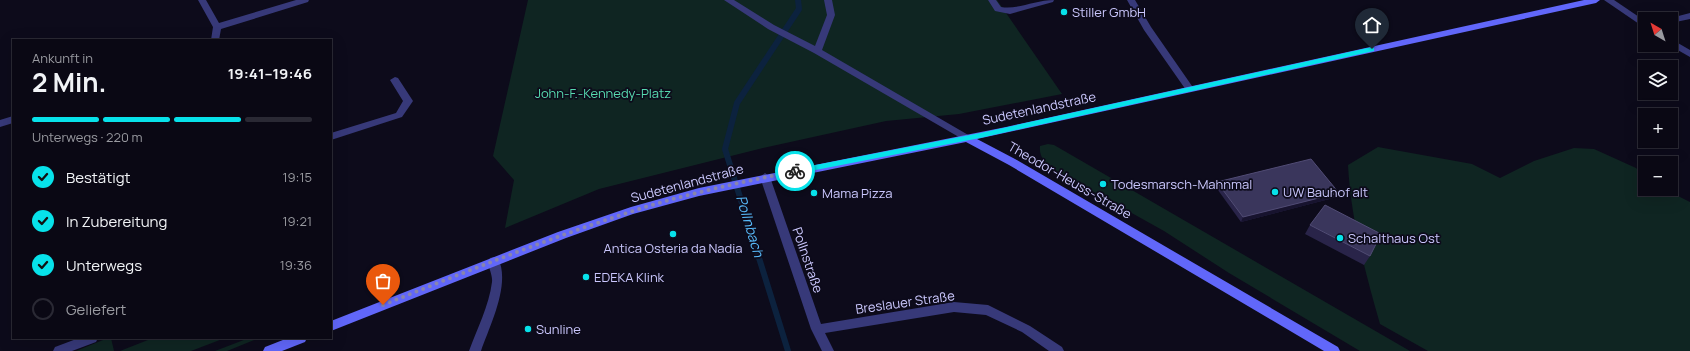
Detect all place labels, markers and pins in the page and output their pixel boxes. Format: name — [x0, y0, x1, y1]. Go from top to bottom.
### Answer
place label: Stiller GmbH — [1072, 3, 1146, 21]
marker: Stiller GmbH — [1059, 7, 1069, 17]
pin — [1355, 8, 1389, 49]
place label: Todesmarsch-Mahnmal — [1111, 175, 1252, 193]
marker: Todesmarsch-Mahnmal — [1098, 179, 1108, 189]
place label: UW Bauhof alt — [1283, 183, 1368, 201]
place label: Mama Pizza — [822, 184, 892, 202]
marker: UW Bauhof alt — [1270, 187, 1280, 197]
marker: Mama Pizza — [809, 188, 819, 198]
marker: Antica Osteria da Nadia — [668, 229, 678, 239]
place label: Schalthaus Ost — [1348, 229, 1440, 247]
marker: Schalthaus Ost — [1335, 233, 1345, 243]
place label: Antica Osteria da Nadia — [603, 239, 743, 257]
pin — [366, 264, 400, 305]
place label: EDEKA Klink — [594, 268, 665, 286]
marker: EDEKA Klink — [581, 272, 591, 282]
place label: Sunline — [536, 320, 581, 338]
marker: Sunline — [523, 324, 533, 334]

